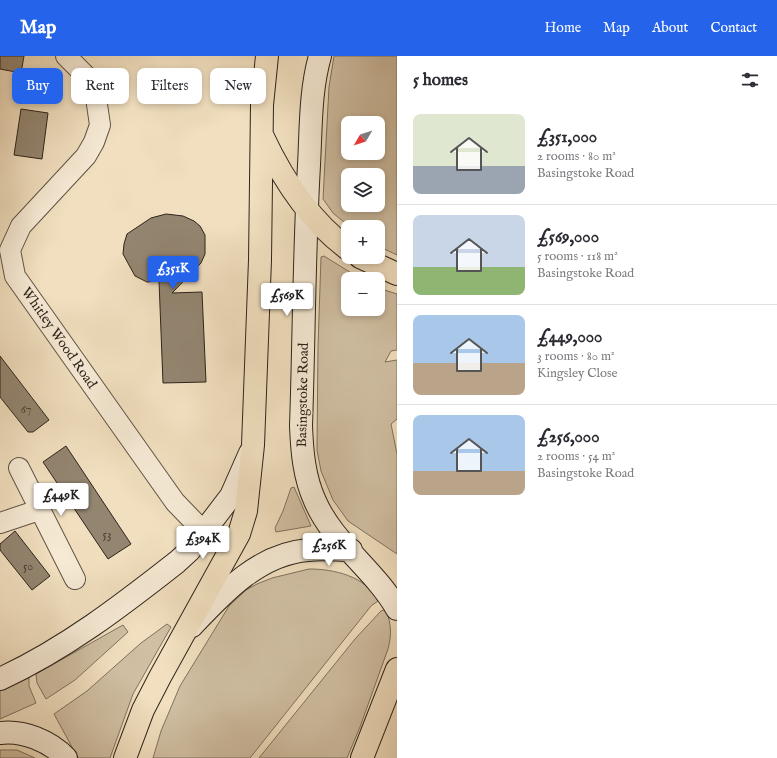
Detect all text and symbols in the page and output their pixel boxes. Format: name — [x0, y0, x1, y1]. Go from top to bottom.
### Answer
text: Map — [20, 16, 56, 40]
text: Home — [545, 19, 581, 37]
text: Map — [603, 19, 630, 37]
text: About — [652, 19, 688, 37]
text: Contact — [710, 19, 757, 37]
chip: Buy — [12, 68, 63, 104]
chip: Rent — [71, 68, 129, 104]
chip: Filters — [137, 68, 202, 104]
chip: New — [210, 68, 266, 104]
icon: filters — [739, 69, 761, 91]
text: 5 homes — [413, 70, 468, 91]
north arrow — [341, 116, 385, 160]
map controls — [341, 116, 385, 316]
text: £351,000 — [537, 127, 597, 148]
icon: home — [445, 130, 493, 178]
text: 2 rooms · 80 m² — [537, 148, 616, 165]
text: Basingstoke Road — [537, 165, 634, 182]
button: layers — [341, 168, 385, 212]
button: + — [341, 220, 385, 264]
text: £569,000 — [537, 227, 599, 248]
icon: home — [445, 231, 493, 279]
text: 5 rooms · 118 m² — [537, 248, 618, 265]
pin: £351K — [145, 256, 201, 290]
text: £351K — [157, 260, 189, 277]
text: Basingstoke Road — [537, 265, 634, 282]
button: − — [341, 272, 385, 316]
pin: £569K — [259, 283, 315, 317]
street label: Whitley Wood Road — [17, 284, 101, 393]
text: £569K — [270, 287, 304, 304]
text: £449,000 — [537, 327, 602, 348]
icon: home — [445, 331, 493, 379]
street label: Basingstoke Road — [293, 342, 313, 448]
text: 3 rooms · 80 m² — [537, 348, 615, 365]
text: Kingsley Close — [537, 365, 617, 382]
house number: 67 — [21, 402, 31, 417]
text: £256,000 — [537, 427, 600, 448]
icon: home — [445, 431, 493, 479]
text: 2 rooms · 54 m² — [537, 448, 615, 465]
text: Basingstoke Road — [537, 465, 634, 482]
pin: £449K — [33, 483, 89, 517]
text: £449K — [43, 487, 79, 504]
pin: £394K — [175, 526, 231, 560]
house number: 53 — [103, 527, 111, 542]
text: £394K — [185, 530, 221, 547]
pin: £256K — [301, 533, 357, 567]
text: £256K — [312, 537, 346, 554]
house number: 50 — [23, 559, 33, 574]

